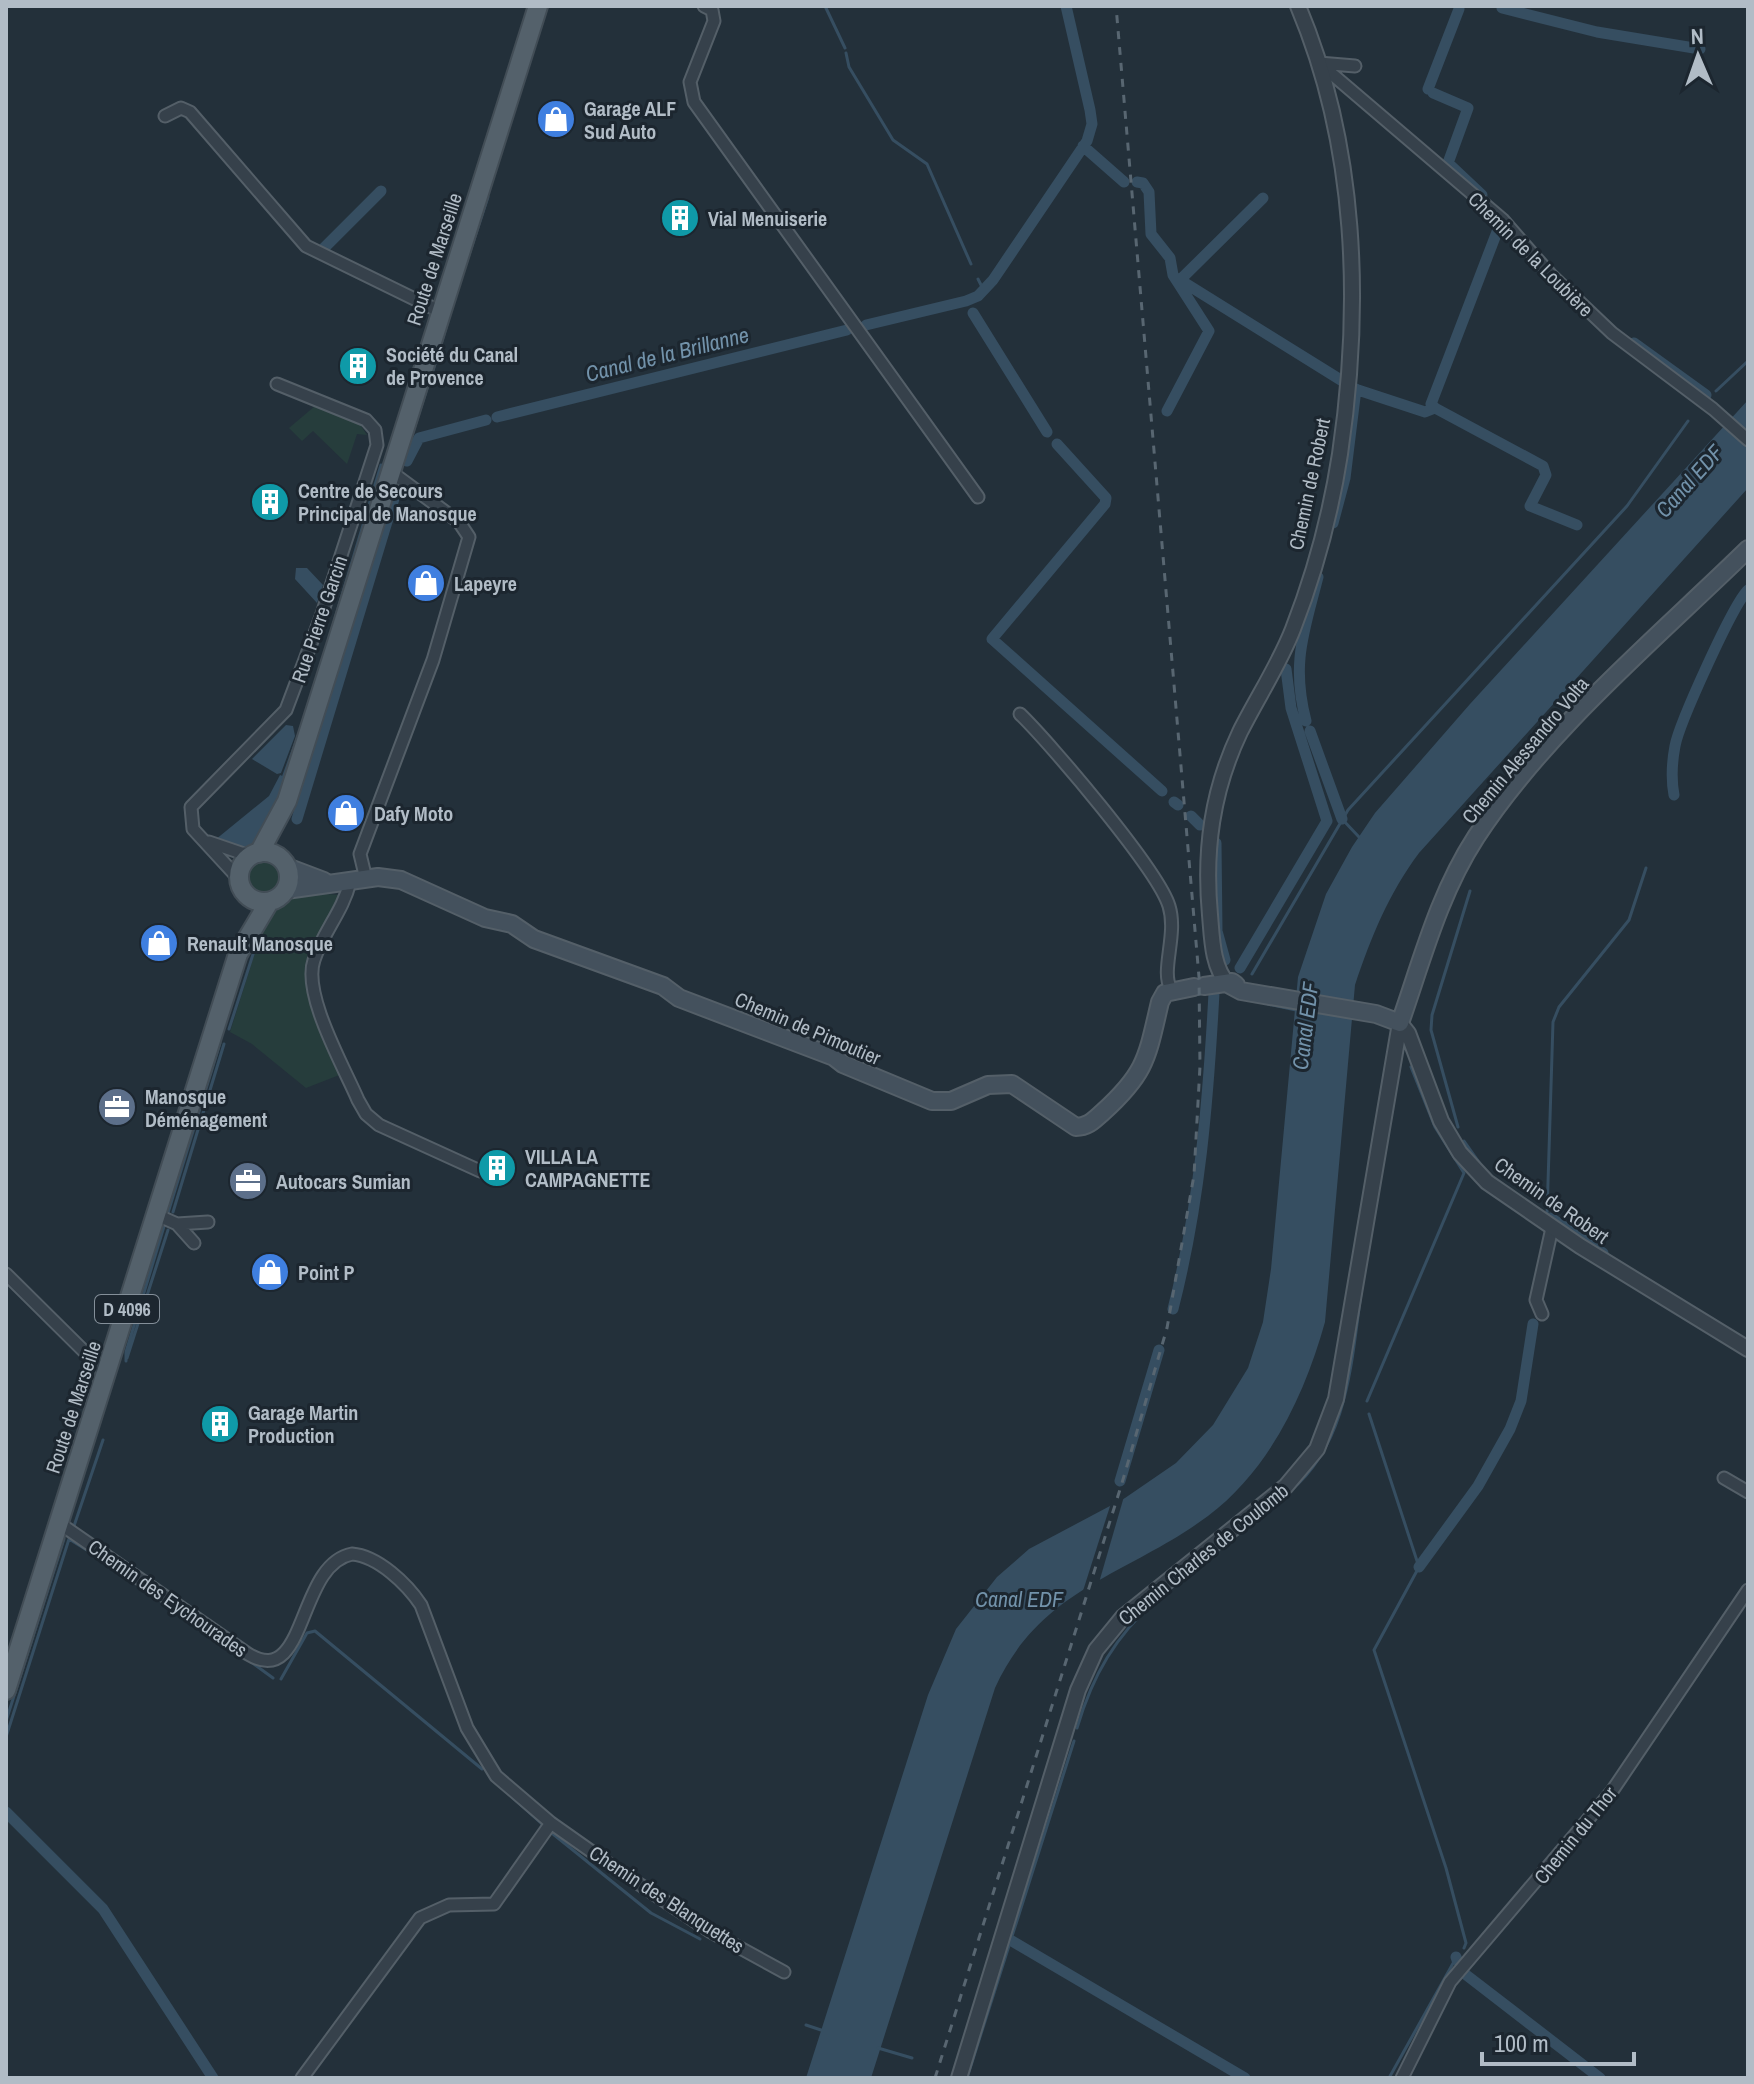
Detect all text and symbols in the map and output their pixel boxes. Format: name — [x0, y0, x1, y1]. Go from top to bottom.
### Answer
north arrow — [1658, 16, 1738, 96]
text: N — [1690, 21, 1704, 51]
place label: Garage ALF Sud Auto — [584, 95, 676, 145]
shop icon: Garage ALF Sud Auto — [535, 98, 577, 140]
street label: Chemin de la Loubière — [1462, 185, 1600, 323]
street label: Route de Marseille — [400, 189, 468, 329]
building icon: Vial Menuiserie — [659, 197, 701, 239]
place label: Vial Menuiserie — [708, 205, 827, 232]
water label: Canal de la Brillanne — [582, 319, 752, 389]
place label: Société du Canal de Provence — [386, 341, 518, 391]
building icon: Société du Canal de Provence — [337, 345, 379, 387]
street label: Chemin de Robert — [1282, 415, 1336, 552]
water label: Canal EDF — [1648, 437, 1730, 524]
place label: Centre de Secours Principal de Manosque — [298, 477, 477, 527]
building icon: Centre de Secours Principal de Manosque — [249, 481, 291, 523]
street label: Rue Pierre Garcin — [285, 552, 353, 686]
shop icon: Lapeyre — [405, 562, 447, 604]
place label: Lapeyre — [454, 570, 517, 597]
street label: Chemin Alessandro Volta — [1455, 671, 1595, 829]
shop icon: Dafy Moto — [325, 792, 367, 834]
place label: Dafy Moto — [374, 800, 453, 827]
shop icon: Renault Manosque — [138, 922, 180, 964]
place label: Renault Manosque — [187, 930, 333, 957]
water label: Canal EDF — [1285, 979, 1325, 1072]
street label: Chemin de Pimoutier — [731, 985, 886, 1071]
place label: Manosque Déménagement — [145, 1083, 268, 1133]
office icon: Manosque Déménagement — [96, 1086, 138, 1128]
place label: VILLA LA CAMPAGNETTE — [525, 1143, 650, 1193]
building icon: VILLA LA CAMPAGNETTE — [476, 1147, 518, 1189]
street label: Chemin de Robert — [1489, 1151, 1615, 1250]
office icon: Autocars Sumian — [227, 1160, 269, 1202]
place label: Autocars Sumian — [276, 1168, 411, 1195]
shop icon: Point P — [249, 1251, 291, 1293]
place label: Point P — [298, 1259, 355, 1286]
road number: D 4096 — [95, 1295, 159, 1323]
street label: Route de Marseille — [39, 1337, 107, 1477]
place label: Garage Martin Production — [248, 1399, 358, 1449]
building icon: Garage Martin Production — [199, 1403, 241, 1445]
street label: Chemin Charles de Coulomb — [1112, 1477, 1294, 1631]
street label: Chemin des Eychourades — [83, 1533, 253, 1663]
water label: Canal EDF — [975, 1584, 1064, 1614]
street label: Chemin du Thor — [1527, 1780, 1623, 1889]
street label: Chemin des Blanquettes — [584, 1839, 750, 1959]
scale bar — [1482, 2016, 1634, 2066]
text: 100 m — [1494, 2027, 1549, 2059]

